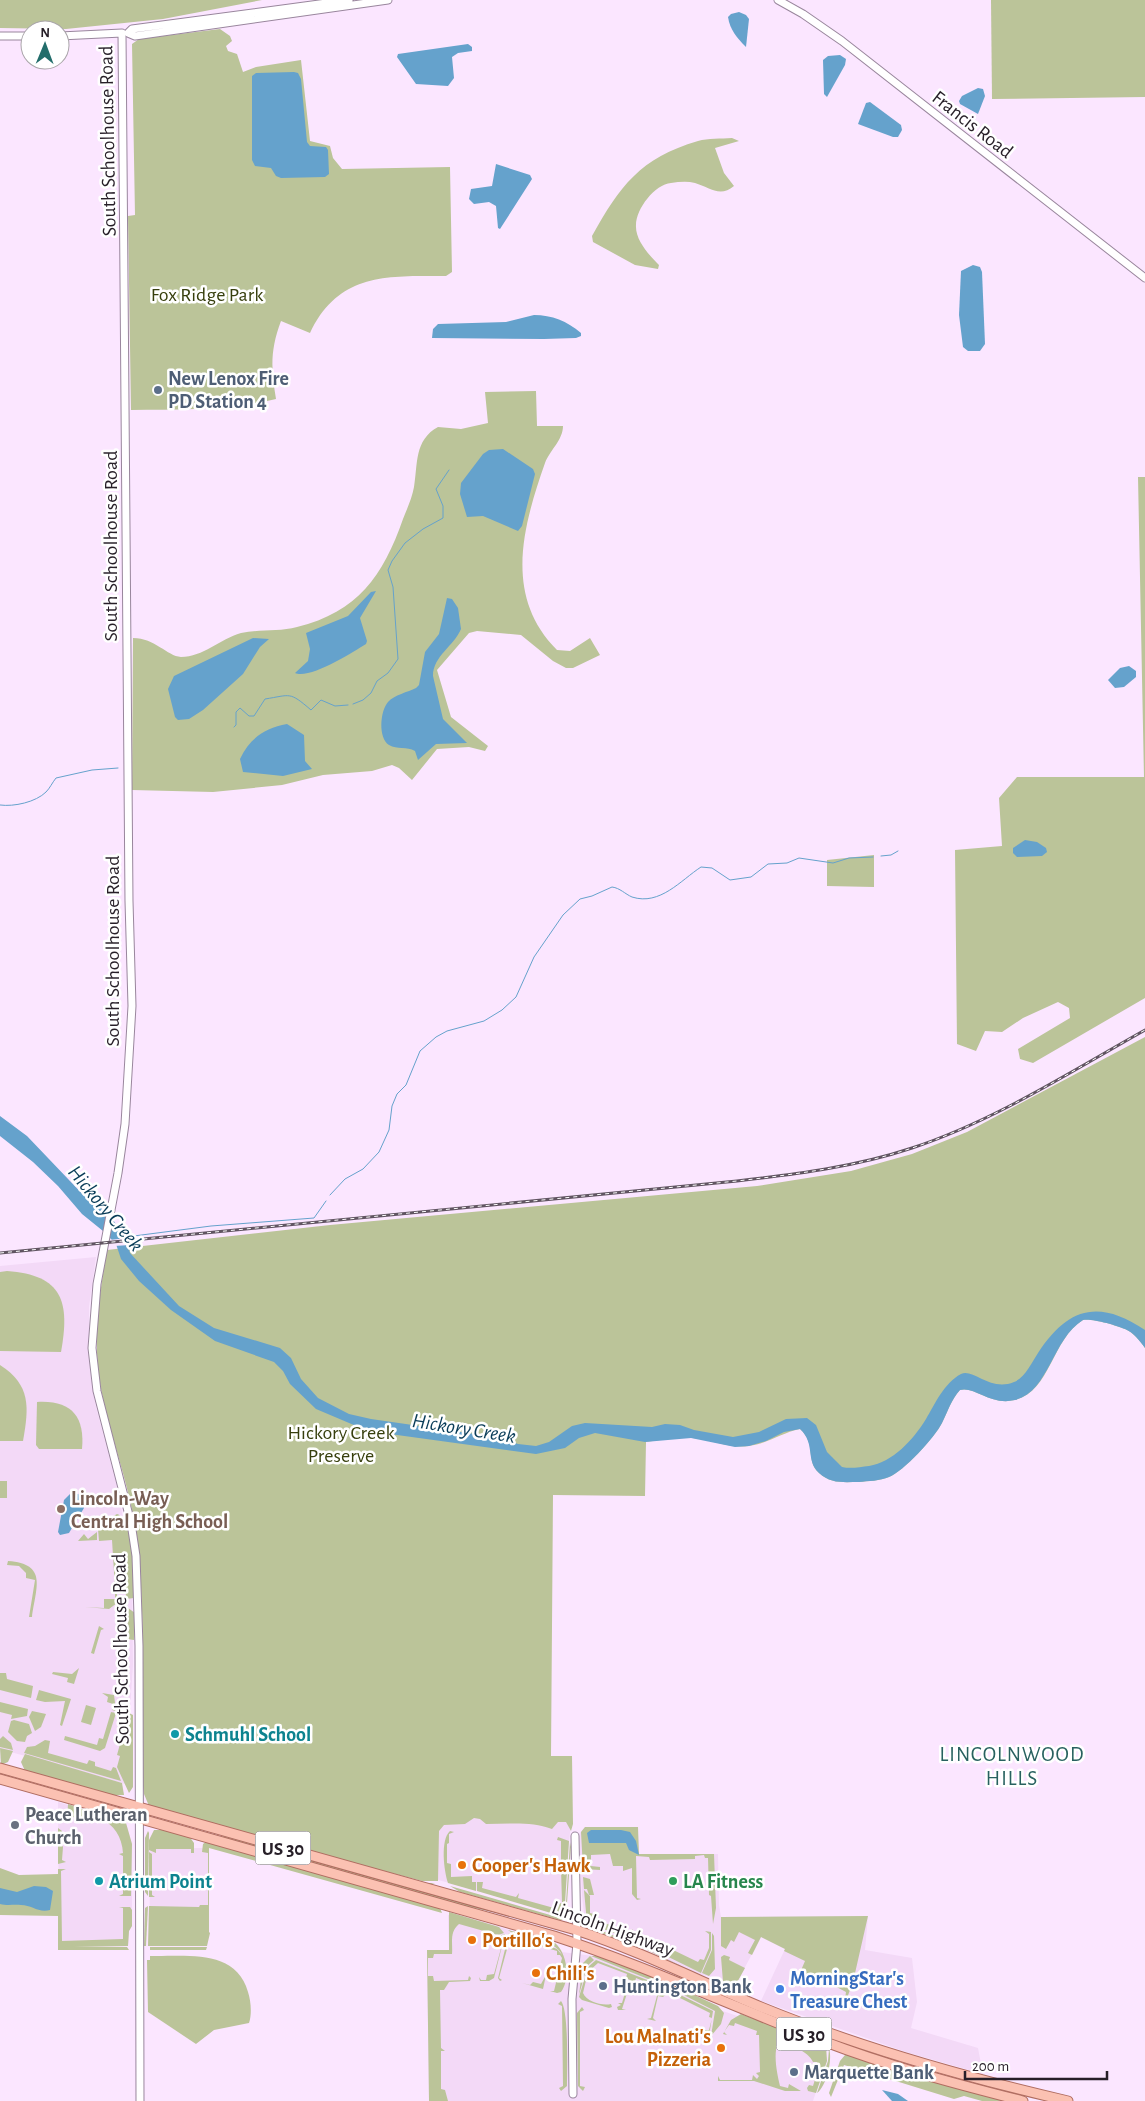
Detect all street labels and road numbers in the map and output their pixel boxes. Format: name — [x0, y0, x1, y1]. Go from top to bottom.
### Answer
street label: South Schoolhouse Road — [96, 45, 120, 237]
street label: Francis Road — [928, 87, 1017, 162]
street label: South Schoolhouse Road — [101, 451, 121, 641]
street label: South Schoolhouse Road — [103, 856, 123, 1046]
street label: South Schoolhouse Road — [109, 1553, 133, 1745]
road number: US 30 — [256, 1832, 310, 1865]
street label: Lincoln Highway — [549, 1898, 677, 1960]
road number: US 30 — [776, 2018, 832, 2050]

